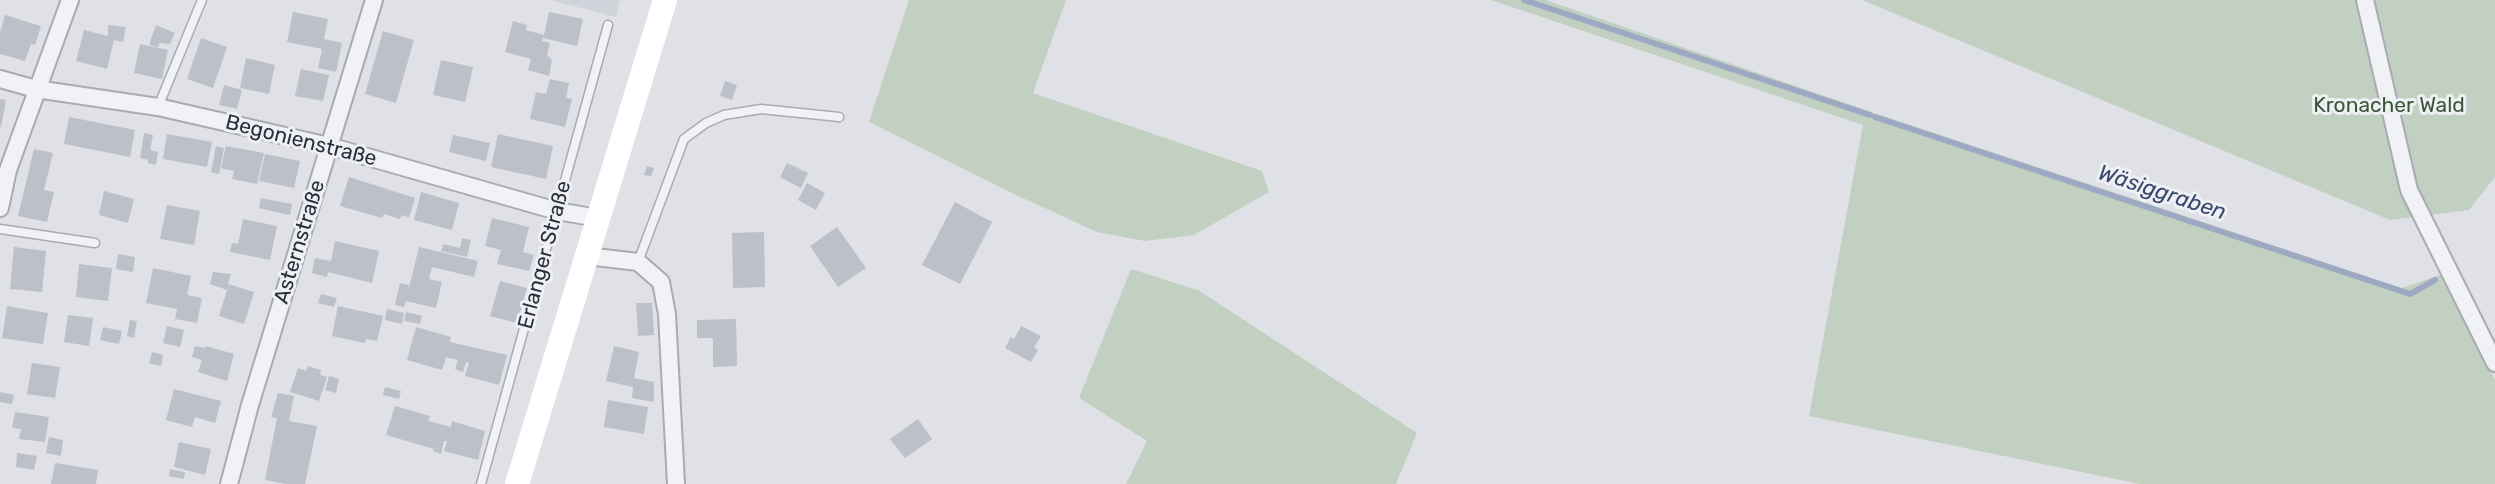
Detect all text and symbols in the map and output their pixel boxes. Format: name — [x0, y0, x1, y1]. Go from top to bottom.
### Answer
park label: Kronacher Wald — [2313, 93, 2465, 119]
street label: Begonienstraße — [223, 110, 379, 172]
water label: Wäsiggraben — [2095, 160, 2229, 226]
street label: Asternstraße — [269, 177, 331, 307]
street label: Erlanger Straße — [513, 178, 577, 332]

